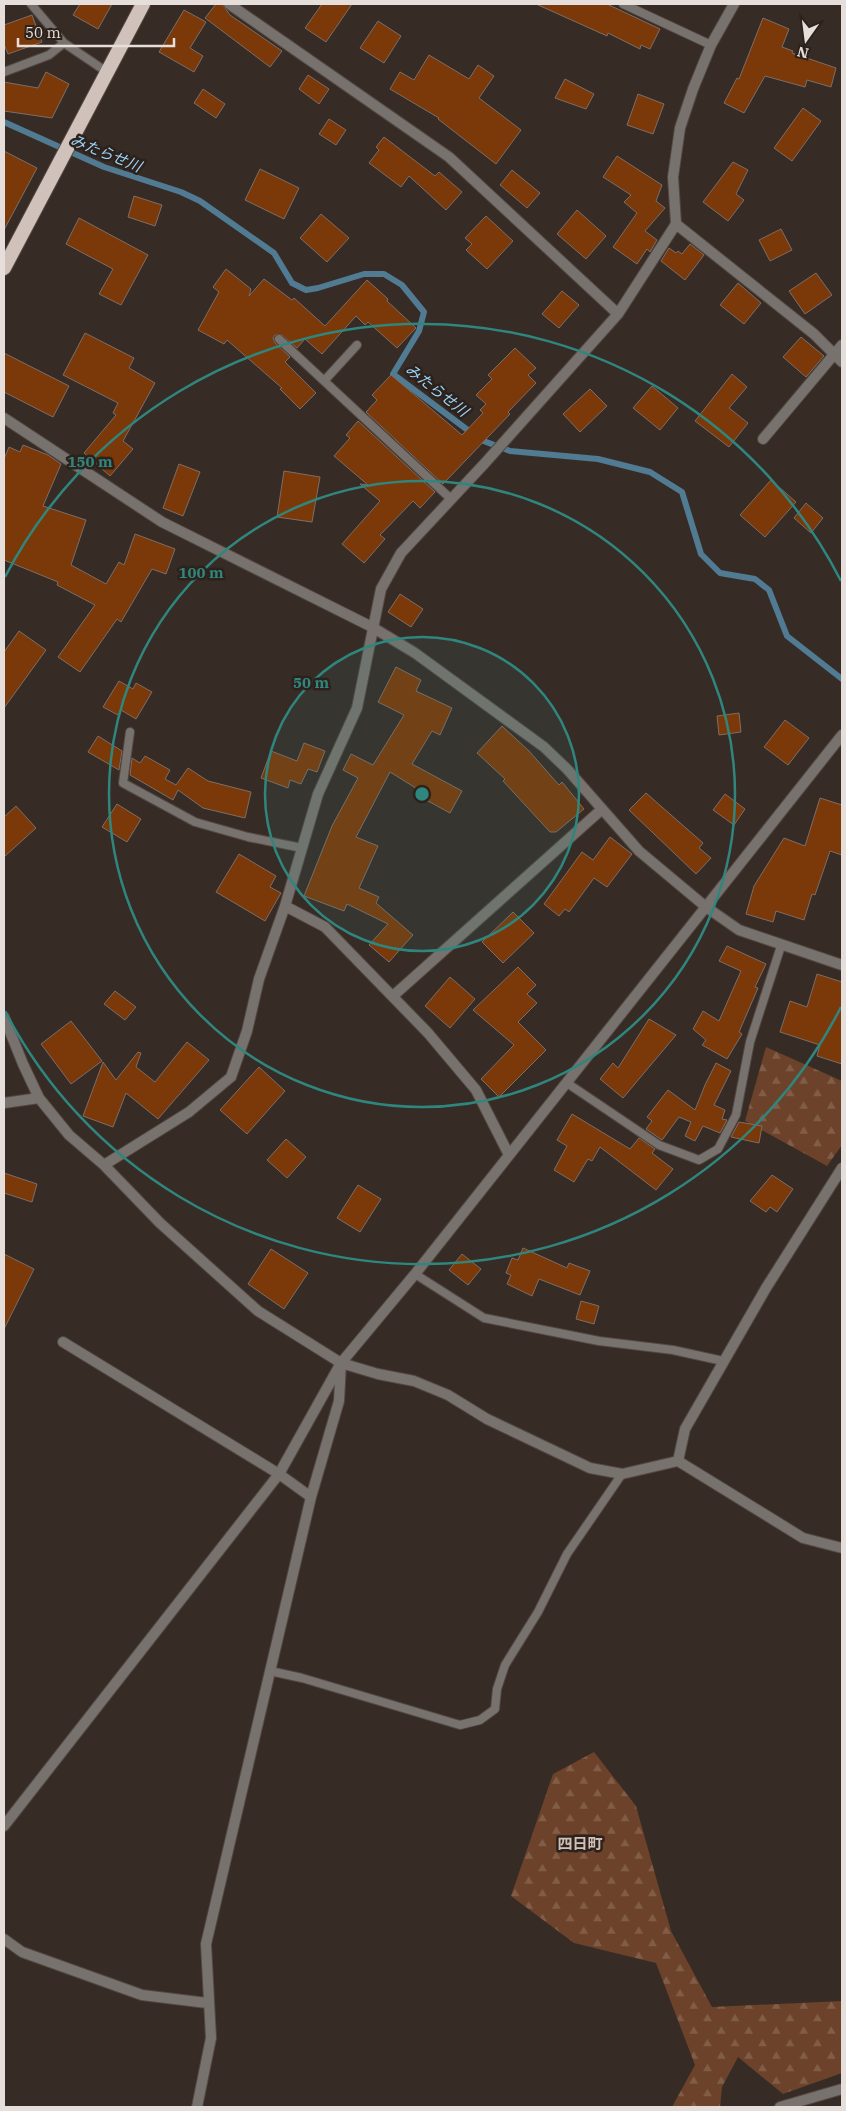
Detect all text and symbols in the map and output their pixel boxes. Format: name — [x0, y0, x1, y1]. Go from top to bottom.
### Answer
scale bar — [18, 15, 174, 47]
north arrow — [781, 15, 831, 65]
text: 50 m — [25, 23, 61, 42]
text: N — [795, 43, 810, 63]
water label: みたらせ川 — [68, 130, 146, 177]
water label: みたらせ川 — [402, 360, 474, 422]
text: 150 m — [67, 452, 113, 471]
text: 100 m — [178, 563, 224, 582]
text: 50 m — [293, 673, 329, 692]
centre of rings — [413, 785, 431, 803]
district label: 四日町 — [557, 1834, 603, 1853]

